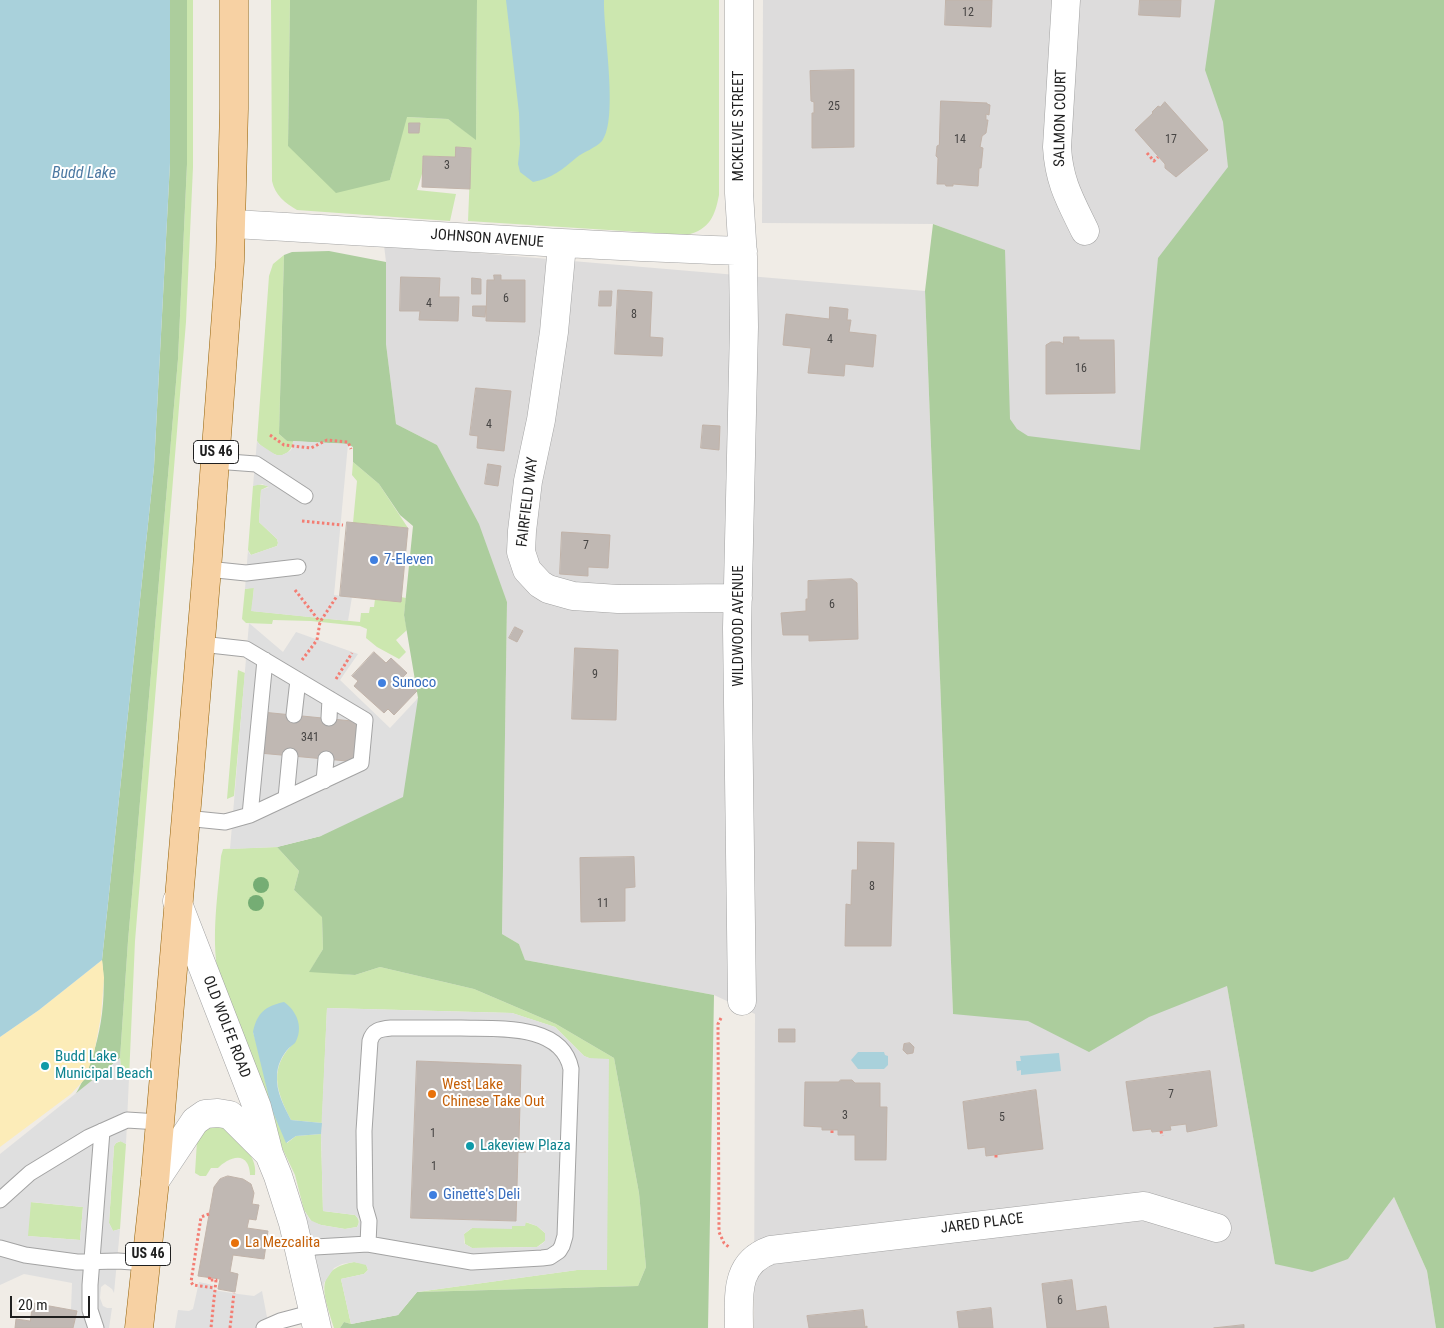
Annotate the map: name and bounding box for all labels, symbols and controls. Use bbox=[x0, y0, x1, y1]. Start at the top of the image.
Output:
house number: 12 bbox=[962, 6, 974, 20]
street label: SALMON COURT bbox=[1051, 69, 1071, 167]
street label: MCKELVIE STREET bbox=[730, 71, 748, 181]
house number: 25 bbox=[828, 100, 840, 114]
house number: 14 bbox=[954, 133, 966, 147]
house number: 17 bbox=[1165, 133, 1177, 147]
house number: 3 bbox=[444, 159, 450, 173]
water label: Budd Lake bbox=[52, 164, 116, 184]
street label: JOHNSON AVENUE bbox=[430, 226, 544, 252]
house number: 6 bbox=[503, 292, 509, 306]
house number: 4 bbox=[426, 297, 432, 311]
house number: 8 bbox=[631, 308, 637, 322]
house number: 4 bbox=[827, 333, 833, 347]
house number: 16 bbox=[1075, 362, 1087, 376]
house number: 4 bbox=[486, 418, 492, 432]
road number: US 46 bbox=[194, 441, 238, 464]
street label: FAIRFIELD WAY bbox=[514, 456, 542, 548]
house number: 7 bbox=[583, 539, 589, 553]
place label: 7-Eleven bbox=[384, 551, 434, 569]
marker: 7-Eleven bbox=[368, 554, 380, 566]
street label: WILDWOOD AVENUE bbox=[730, 565, 748, 687]
house number: 6 bbox=[829, 598, 835, 612]
house number: 9 bbox=[592, 668, 598, 682]
place label: Sunoco bbox=[392, 674, 436, 692]
marker: Sunoco bbox=[376, 677, 388, 689]
house number: 341 bbox=[301, 731, 319, 745]
house number: 8 bbox=[869, 880, 875, 894]
house number: 11 bbox=[597, 897, 609, 911]
street label: OLD WOLFE ROAD bbox=[198, 973, 254, 1081]
place label: Budd Lake Municipal Beach bbox=[55, 1048, 153, 1083]
marker: Budd Lake Municipal Beach bbox=[39, 1060, 51, 1072]
place label: West Lake Chinese Take Out bbox=[442, 1076, 545, 1111]
marker: West Lake Chinese Take Out bbox=[426, 1088, 438, 1100]
house number: 7 bbox=[1168, 1088, 1174, 1102]
house number: 3 bbox=[842, 1109, 848, 1123]
house number: 5 bbox=[999, 1111, 1005, 1125]
house number: 1 bbox=[430, 1127, 436, 1141]
place label: Lakeview Plaza bbox=[480, 1137, 571, 1155]
marker: Lakeview Plaza bbox=[464, 1140, 476, 1152]
house number: 1 bbox=[431, 1160, 437, 1174]
place label: Ginette's Deli bbox=[443, 1186, 520, 1204]
marker: Ginette's Deli bbox=[427, 1189, 439, 1201]
street label: JARED PLACE bbox=[940, 1210, 1024, 1238]
place label: La Mezcalita bbox=[245, 1234, 320, 1252]
marker: La Mezcalita bbox=[229, 1237, 241, 1249]
road number: US 46 bbox=[126, 1242, 170, 1266]
scale bar bbox=[12, 1286, 92, 1318]
house number: 6 bbox=[1057, 1294, 1063, 1308]
text: 20 m bbox=[18, 1296, 48, 1314]

